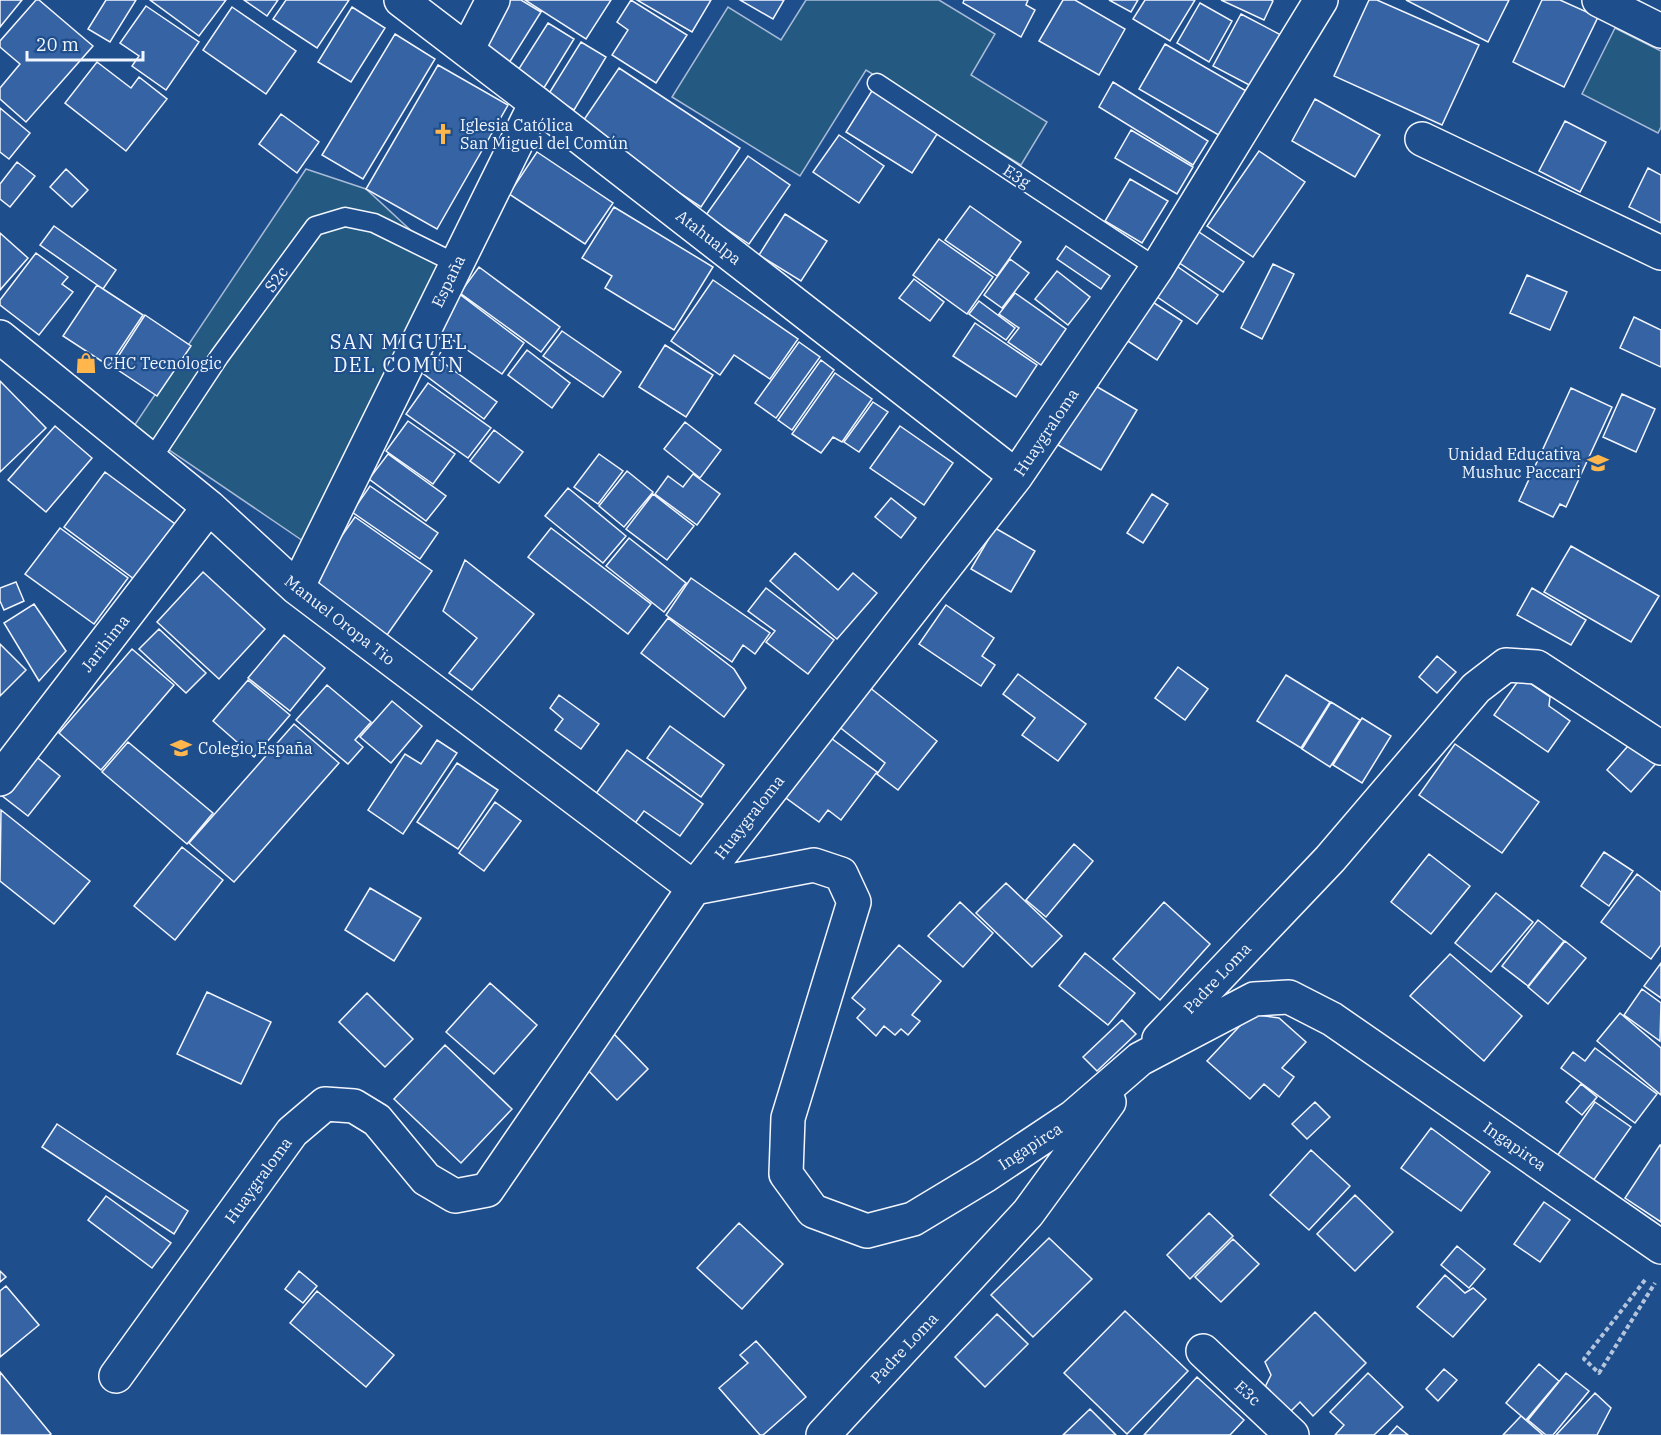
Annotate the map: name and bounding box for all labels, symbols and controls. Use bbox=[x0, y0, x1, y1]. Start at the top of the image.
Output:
scale bar bbox=[27, 24, 142, 62]
text: 20 m bbox=[36, 33, 79, 56]
place label: Iglesia Católica San Miguel del Común bbox=[460, 115, 628, 153]
church icon: Iglesia Católica San Miguel del Común bbox=[431, 122, 455, 146]
street label: E3g bbox=[1000, 160, 1035, 192]
street label: Atahualpa bbox=[672, 205, 746, 269]
street label: España bbox=[427, 251, 469, 310]
street label: S2c bbox=[260, 262, 292, 296]
district label: SAN MIGUEL DEL COMÚN bbox=[330, 328, 468, 378]
shop icon: CHC Tecnologic bbox=[74, 351, 98, 375]
place label: CHC Tecnologic bbox=[103, 353, 222, 373]
street label: Huaygraloma bbox=[1009, 384, 1083, 480]
place label: Unidad Educativa Mushuc Paccari bbox=[1448, 444, 1581, 482]
school or university icon: Unidad Educativa Mushuc Paccari bbox=[1586, 451, 1610, 475]
street label: Manuel Oropa Tio bbox=[281, 571, 399, 669]
street label: Jarihima bbox=[76, 610, 134, 676]
school or university icon: Colegio España bbox=[169, 736, 193, 760]
place label: Colegio España bbox=[198, 738, 313, 758]
street label: Huaygraloma bbox=[710, 771, 788, 863]
street label: Padre Loma bbox=[1179, 938, 1255, 1018]
street label: Ingapirca bbox=[1480, 1117, 1550, 1175]
street label: Ingapirca bbox=[994, 1118, 1066, 1174]
street label: Huaygraloma bbox=[220, 1133, 296, 1227]
street label: Padre Loma bbox=[866, 1308, 942, 1388]
street label: E3c bbox=[1231, 1376, 1265, 1410]

